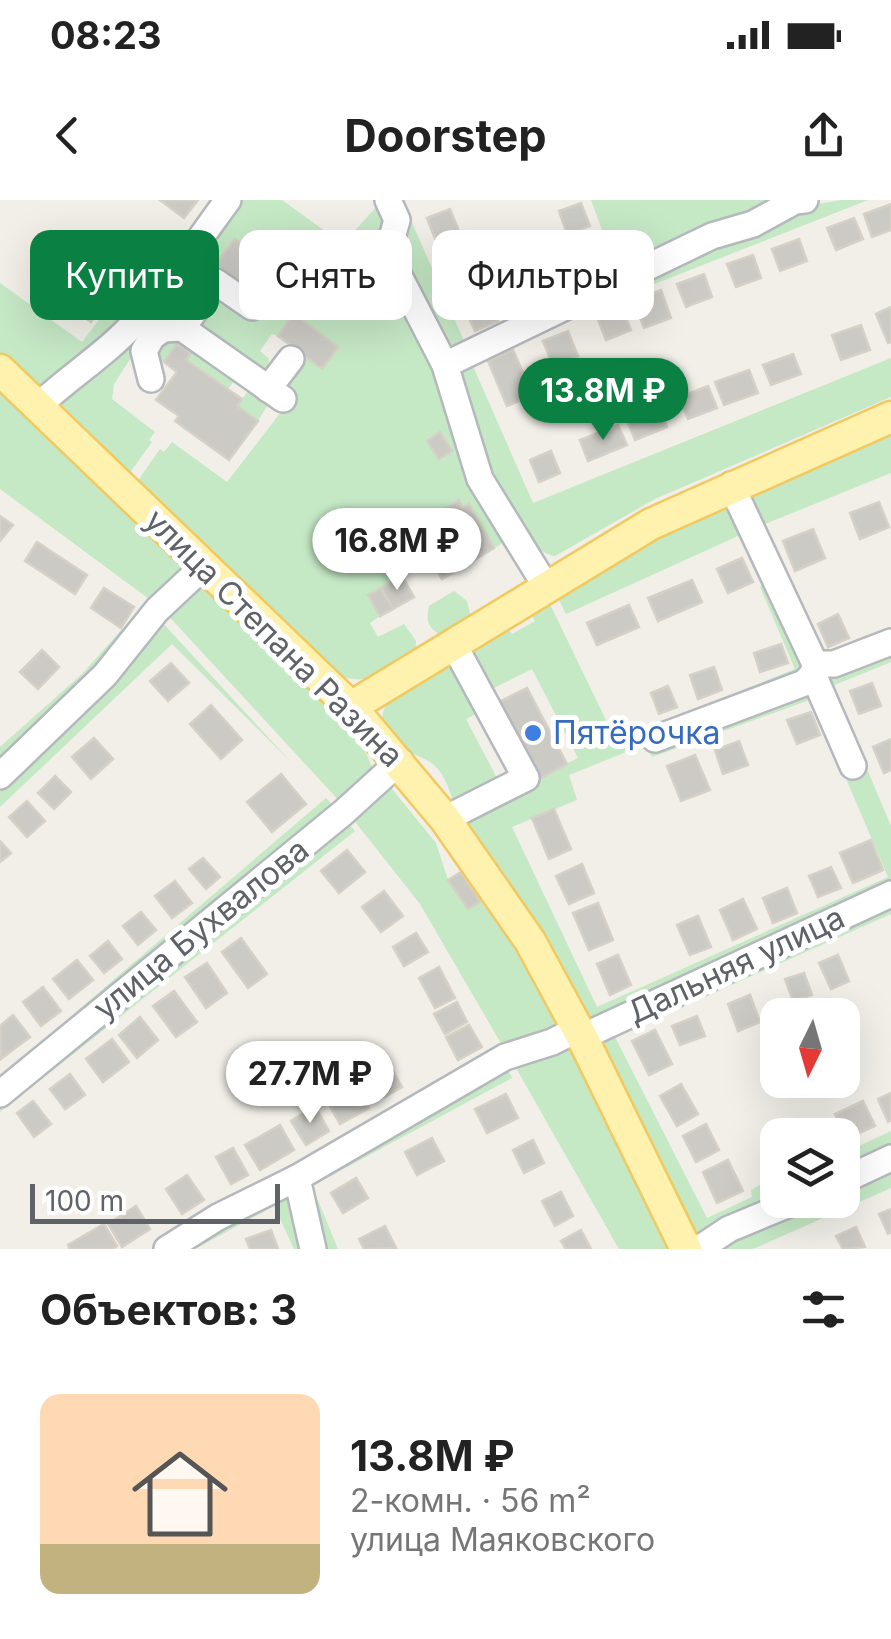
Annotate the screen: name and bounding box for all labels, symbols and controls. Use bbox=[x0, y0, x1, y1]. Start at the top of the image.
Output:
text: 08:23 bbox=[50, 12, 162, 58]
icon: back bbox=[40, 108, 95, 163]
text: Doorstep bbox=[344, 108, 547, 163]
icon: share bbox=[796, 108, 851, 163]
chip: Купить bbox=[30, 230, 219, 320]
chip: Снять bbox=[239, 230, 412, 320]
chip: Фильтры bbox=[432, 230, 654, 320]
pin: 13.8M ₽ bbox=[511, 358, 695, 443]
text: 13.8M ₽ bbox=[540, 371, 666, 410]
street label: улица Степана Разина bbox=[137, 500, 412, 775]
pin: 16.8M ₽ bbox=[305, 508, 489, 593]
text: 16.8M ₽ bbox=[334, 521, 460, 560]
place label: Пятёрочка bbox=[553, 713, 720, 752]
marker: Пятёрочка bbox=[522, 722, 544, 744]
street label: улица Бухвалова bbox=[85, 830, 316, 1027]
street label: Дальняя улица bbox=[621, 897, 850, 1032]
north arrow bbox=[760, 998, 860, 1098]
map controls bbox=[760, 998, 860, 1218]
pin: 27.7M ₽ bbox=[218, 1041, 402, 1126]
text: 27.7M ₽ bbox=[248, 1054, 372, 1093]
button: layers bbox=[760, 1118, 860, 1218]
scale bar bbox=[30, 1179, 280, 1224]
text: 100 m bbox=[45, 1184, 124, 1218]
icon: filters bbox=[796, 1282, 851, 1337]
text: Объектов: 3 bbox=[40, 1284, 297, 1335]
text: 13.8M ₽ bbox=[350, 1430, 515, 1481]
icon: home bbox=[120, 1434, 240, 1554]
text: 2-комн. · 56 m² bbox=[350, 1481, 591, 1520]
text: улица Маяковского bbox=[350, 1520, 655, 1559]

